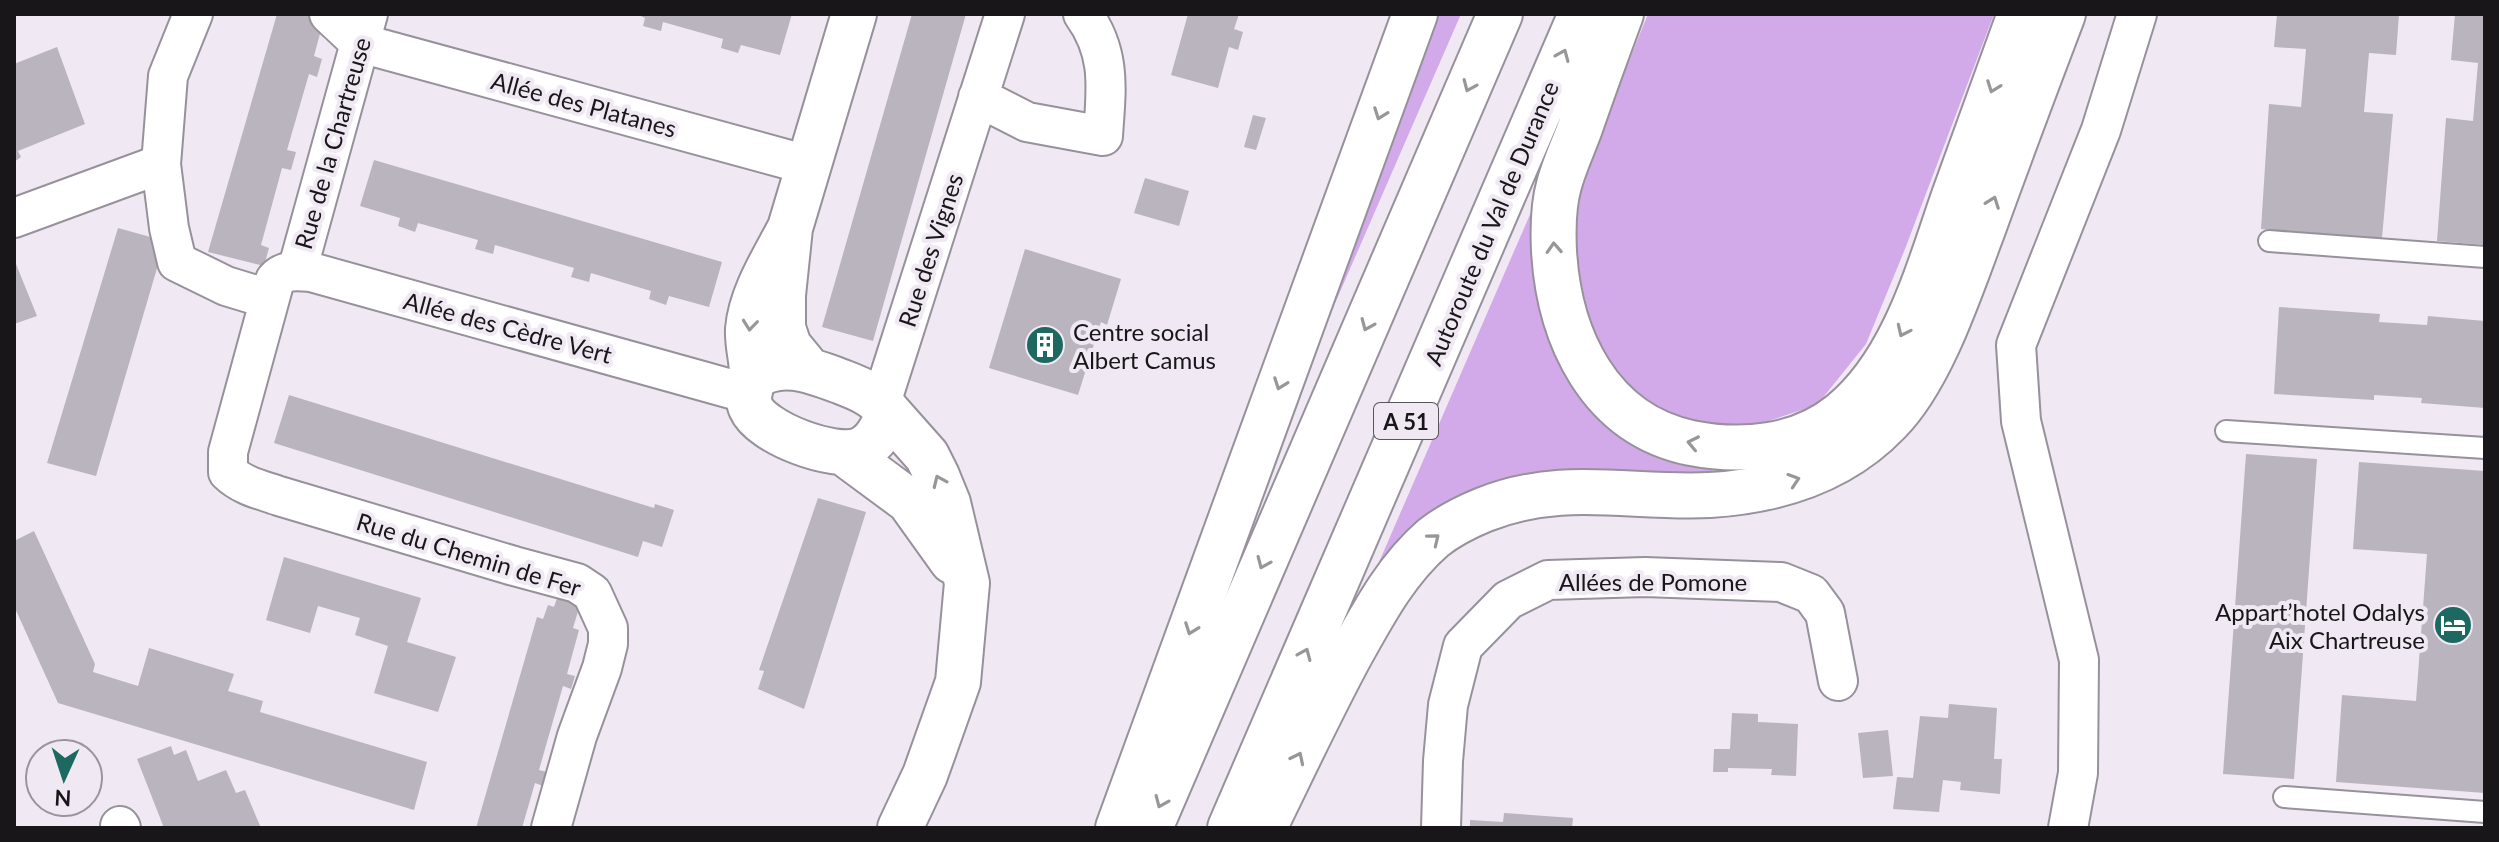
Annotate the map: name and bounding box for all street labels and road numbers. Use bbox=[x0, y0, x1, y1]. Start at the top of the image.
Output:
street label: Rue de la Chartreuse bbox=[288, 34, 376, 252]
street label: Allée des Platanes bbox=[488, 65, 680, 143]
street label: Autoroute du Val de Durance bbox=[1418, 77, 1564, 369]
street label: Rue des Vignes bbox=[892, 170, 968, 330]
street label: Allée des Cèdre Vert bbox=[401, 285, 616, 369]
road number: A 51 bbox=[1374, 403, 1438, 439]
street label: Rue du Chemin de Fer bbox=[353, 506, 585, 602]
street label: Allées de Pomone bbox=[1559, 567, 1747, 596]

